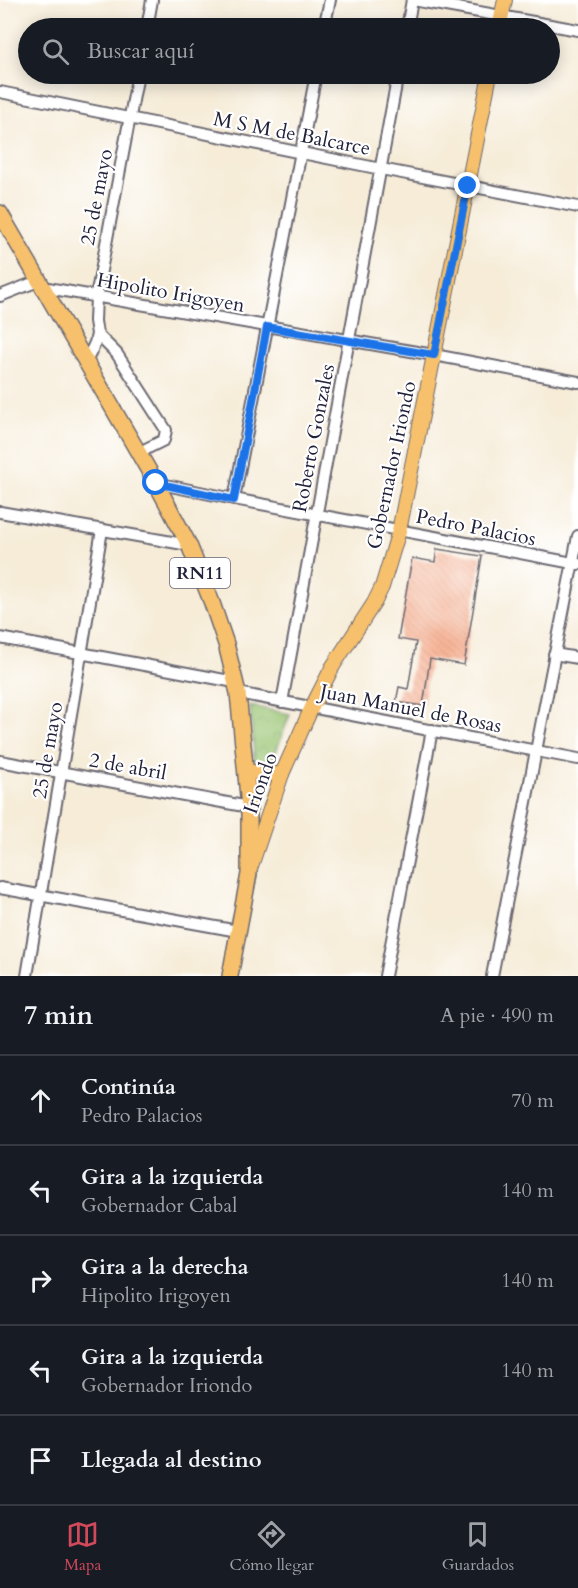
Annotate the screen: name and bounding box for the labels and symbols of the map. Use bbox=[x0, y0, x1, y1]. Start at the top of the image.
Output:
street label: M S M de Balcarce bbox=[211, 105, 373, 162]
street label: 25 de mayo bbox=[74, 146, 119, 248]
route end bbox=[454, 172, 480, 198]
street label: Hipolito Irigoyen bbox=[95, 266, 248, 319]
street label: Roberto Gonzales bbox=[286, 362, 341, 515]
street label: Gobernador Iriondo bbox=[360, 378, 423, 552]
route start bbox=[142, 469, 168, 495]
street label: Pedro Palacios bbox=[414, 503, 538, 552]
road number: RN11 bbox=[170, 558, 230, 588]
street label: Juan Manuel de Rosas bbox=[315, 677, 504, 739]
street label: 25 de mayo bbox=[26, 699, 69, 801]
street label: 2 de abril bbox=[87, 746, 169, 787]
street label: Iriondo bbox=[237, 749, 284, 818]

